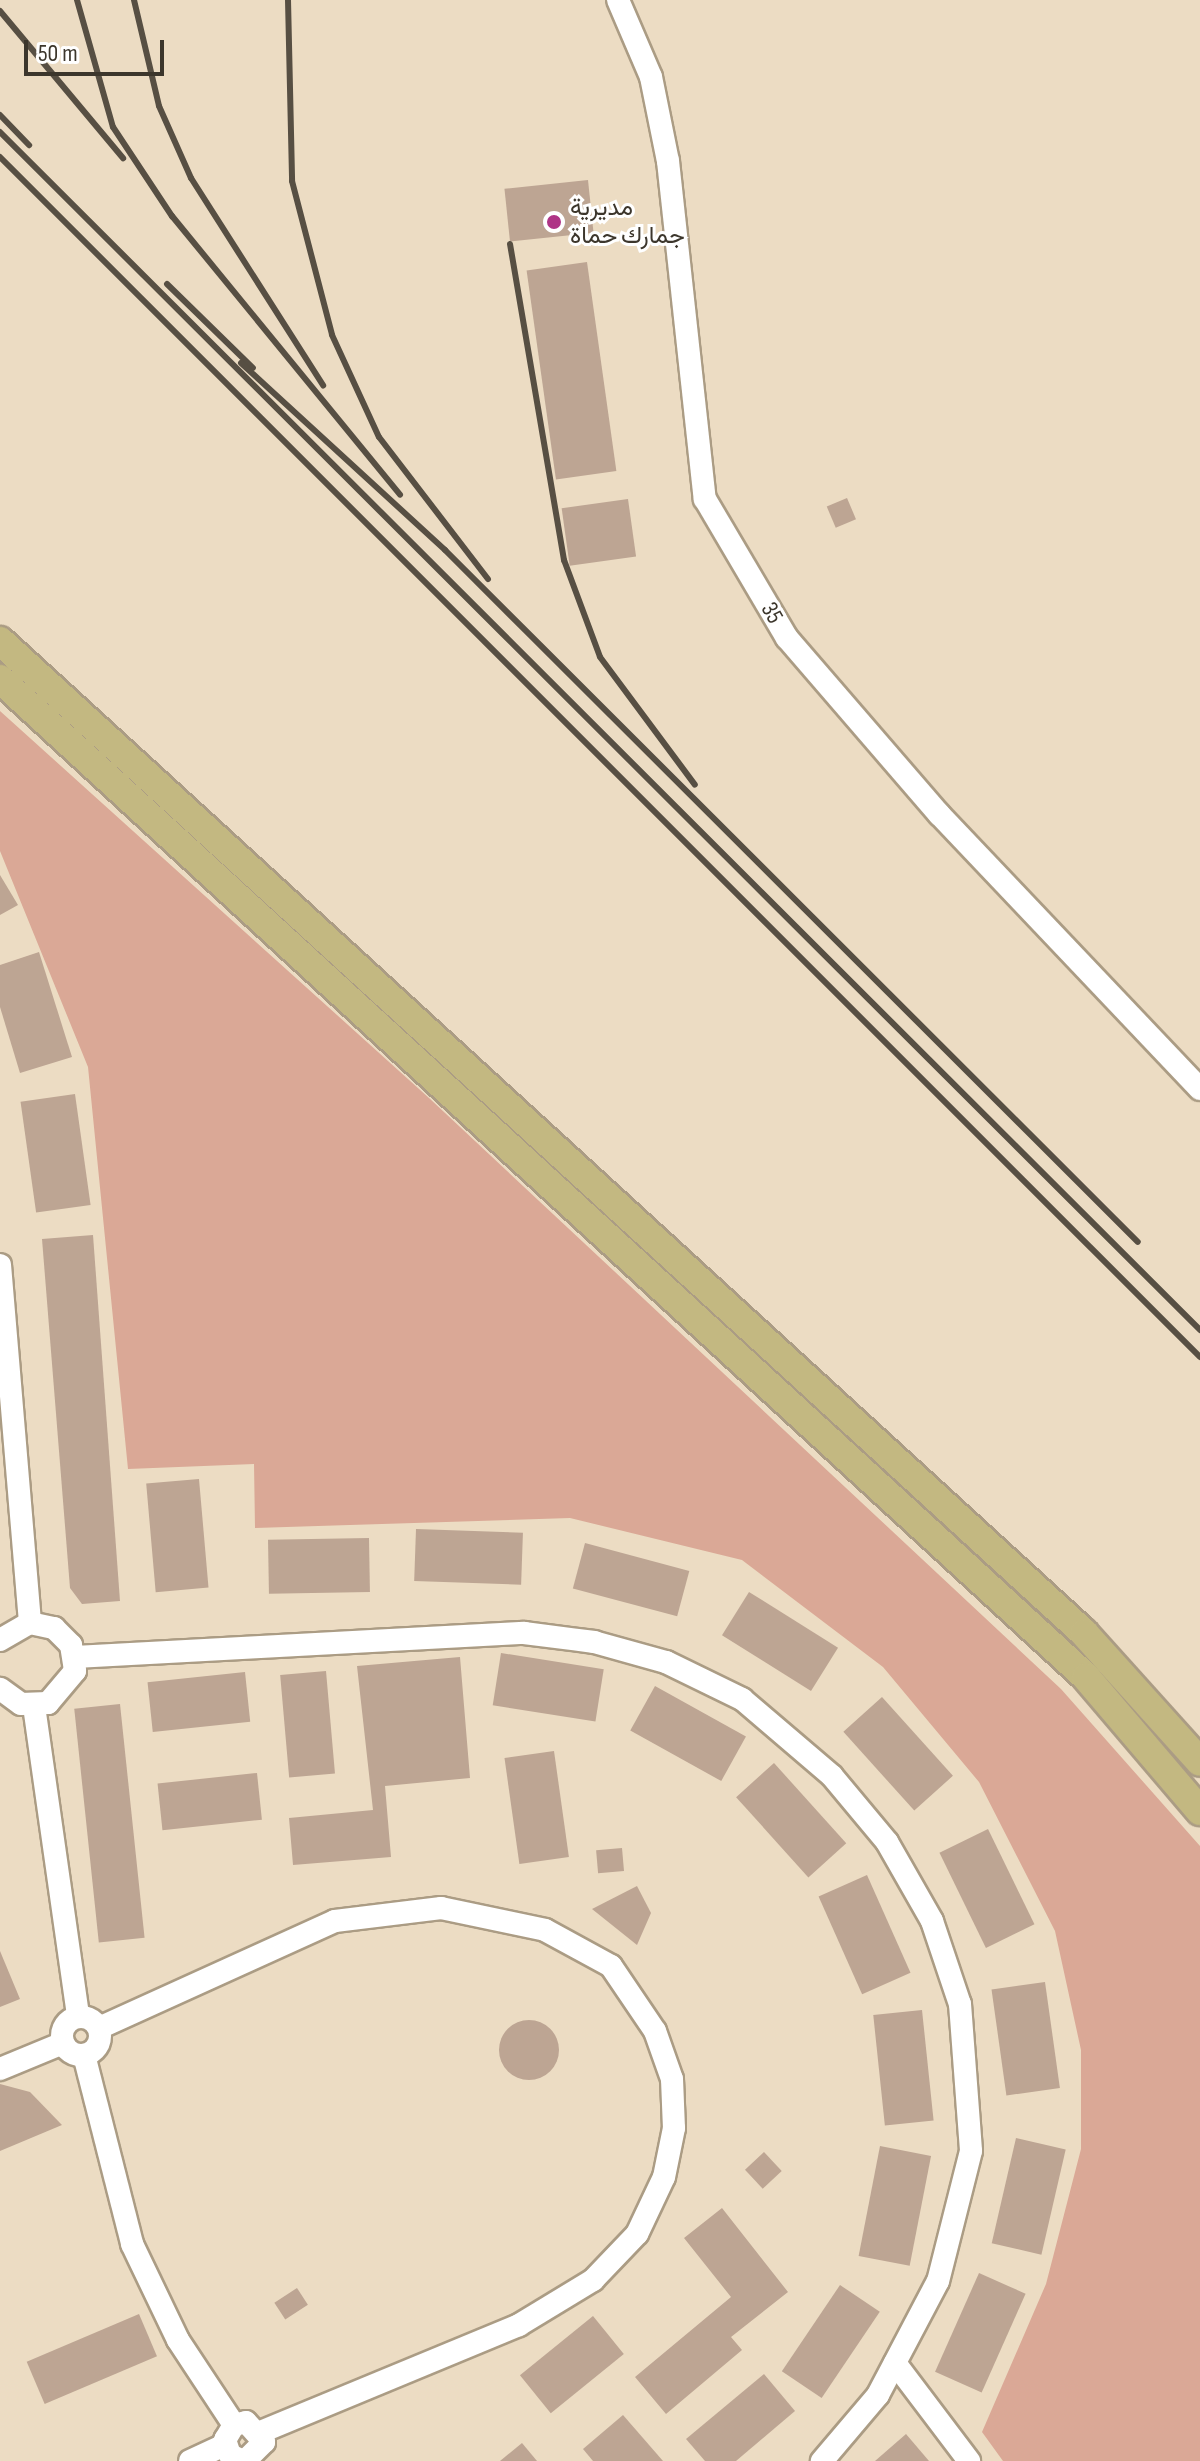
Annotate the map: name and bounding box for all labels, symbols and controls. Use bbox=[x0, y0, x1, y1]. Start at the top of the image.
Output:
scale bar bbox=[28, 24, 168, 74]
text: 50 m bbox=[38, 39, 78, 68]
place label: مديرية جمارك حماة bbox=[570, 194, 685, 250]
marker: مديرية جمارك حماة bbox=[545, 213, 563, 231]
street label: 35 bbox=[755, 597, 789, 629]

